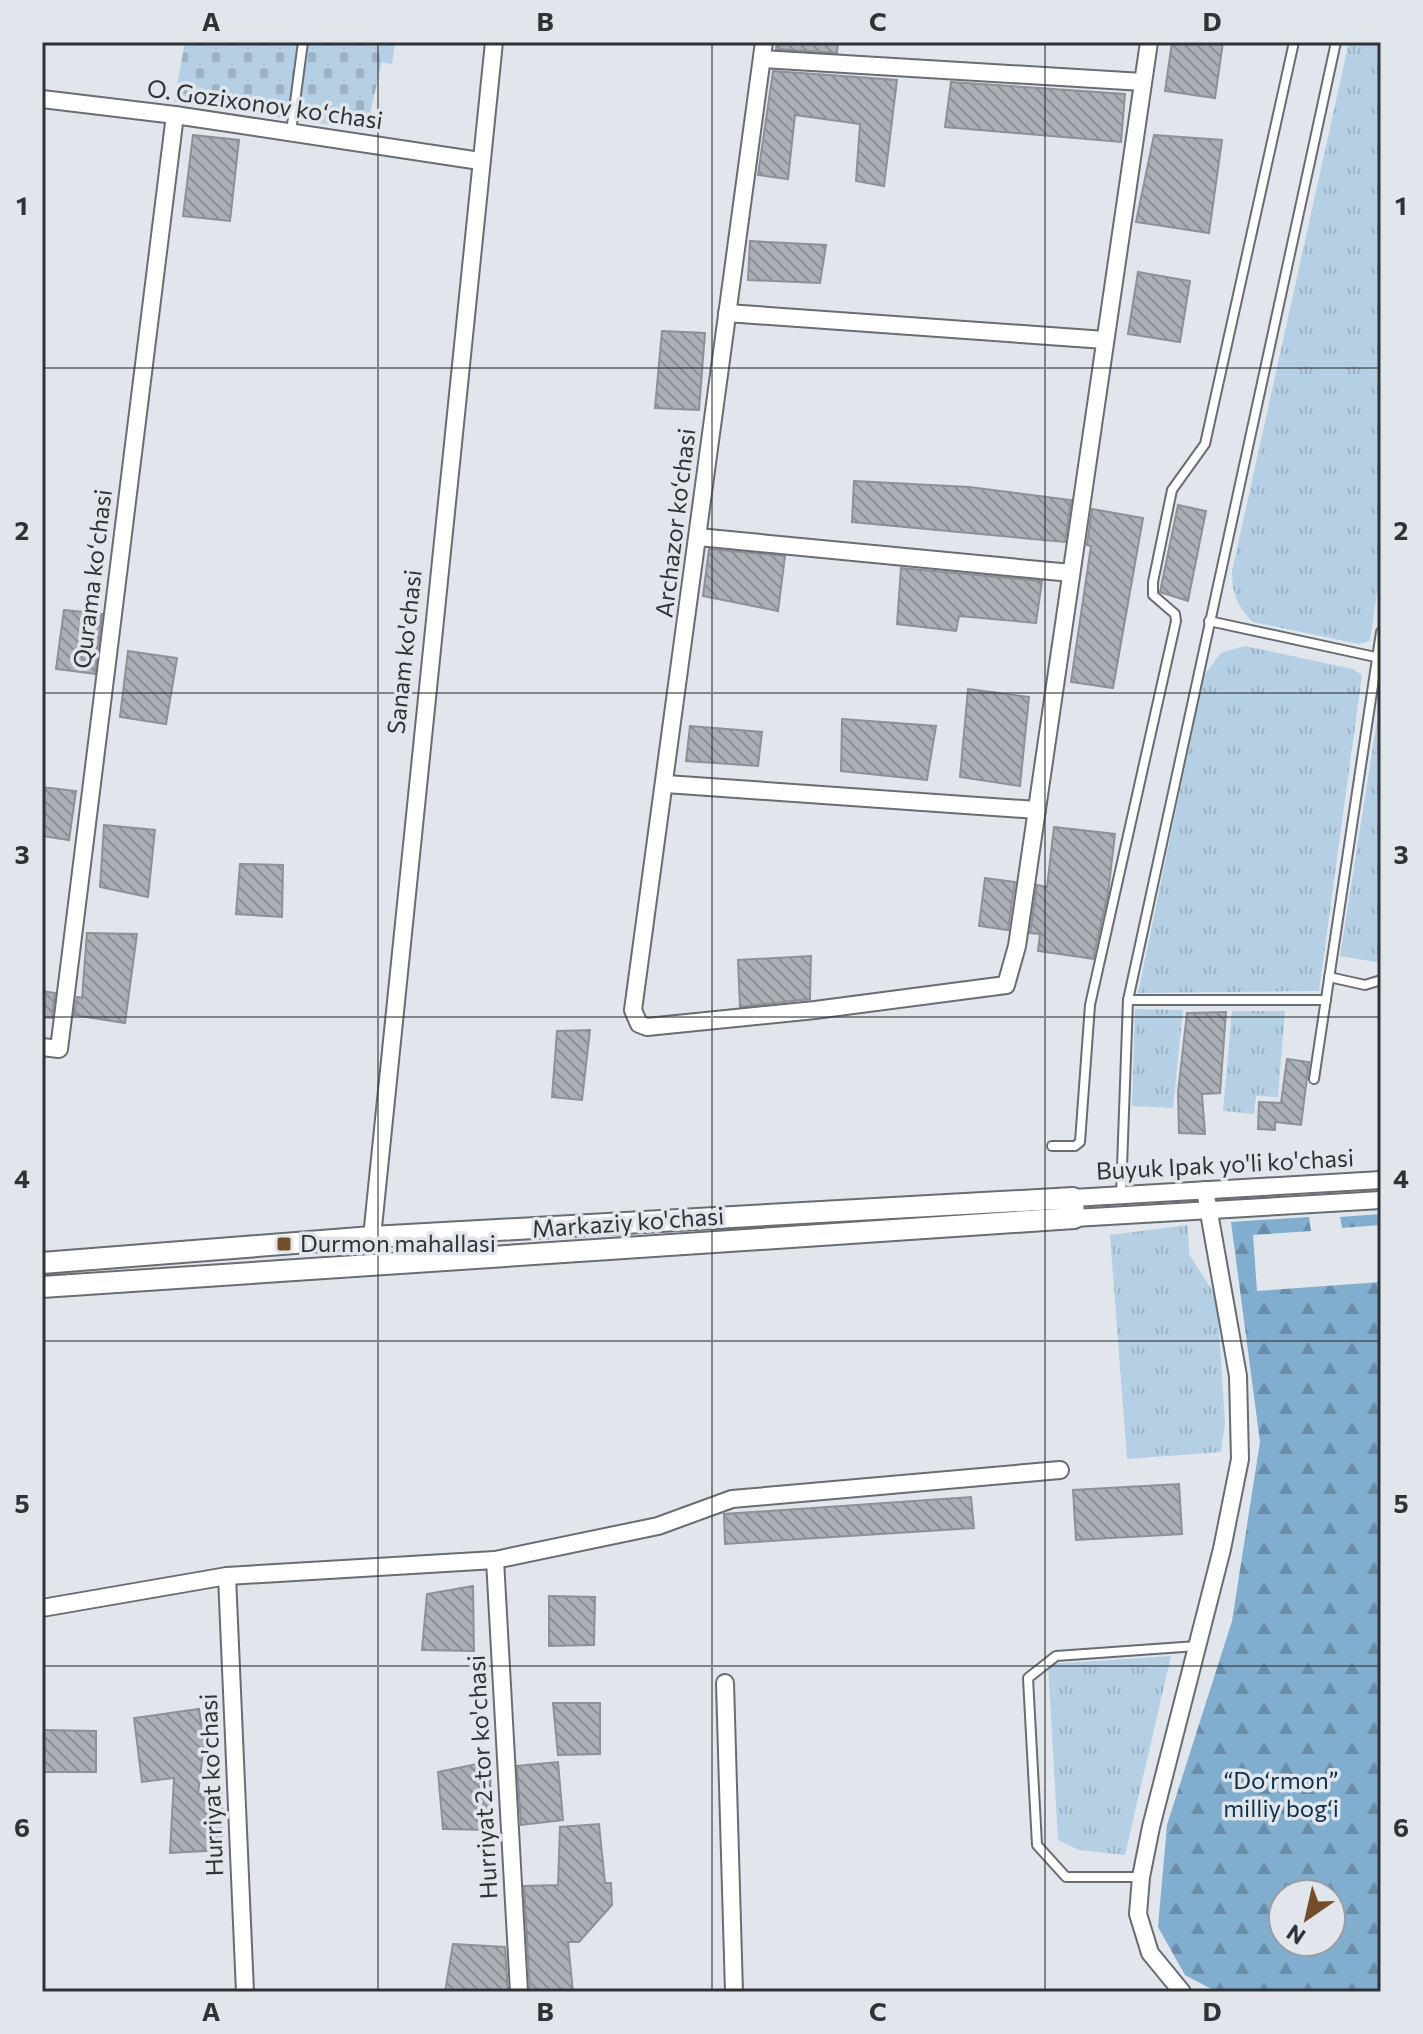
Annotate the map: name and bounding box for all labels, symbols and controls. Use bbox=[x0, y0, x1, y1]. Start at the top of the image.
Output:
text: A bbox=[202, 5, 221, 36]
text: B bbox=[536, 5, 554, 36]
text: C bbox=[869, 5, 887, 36]
text: D bbox=[1202, 5, 1222, 36]
street label: O. Gozixonov koʻchasi bbox=[145, 73, 385, 134]
text: 1 bbox=[16, 189, 28, 220]
text: 1 bbox=[1395, 189, 1407, 220]
street label: Archazor ko‘chasi bbox=[649, 427, 701, 619]
street label: Qurama koʻchasi bbox=[66, 487, 117, 670]
text: 2 bbox=[15, 514, 29, 545]
text: 2 bbox=[1394, 514, 1408, 545]
street label: Sanam ko'chasi bbox=[380, 568, 427, 736]
text: 3 bbox=[14, 838, 30, 869]
text: 3 bbox=[1393, 838, 1409, 869]
street label: Buyuk Ipak yo'li ko'chasi bbox=[1095, 1142, 1355, 1185]
text: 4 bbox=[14, 1162, 30, 1193]
text: 4 bbox=[1393, 1162, 1409, 1193]
street label: Markaziy ko'chasi bbox=[531, 1200, 725, 1243]
place label: Durmon mahallasi bbox=[300, 1228, 496, 1257]
marker: Durmon mahallasi bbox=[275, 1235, 293, 1253]
text: 5 bbox=[14, 1487, 30, 1518]
text: 5 bbox=[1393, 1487, 1409, 1518]
street label: Hurriyat 2-tor ko'chasi bbox=[461, 1654, 502, 1900]
street label: Hurriyat ko'chasi bbox=[193, 1693, 228, 1877]
park label: “Do‘rmon” milliy bog‘i bbox=[1223, 1765, 1339, 1822]
text: 6 bbox=[14, 1811, 30, 1842]
text: 6 bbox=[1393, 1811, 1409, 1842]
north arrow bbox=[1267, 1878, 1347, 1958]
text: N bbox=[1281, 1919, 1310, 1951]
text: A bbox=[202, 1995, 221, 2026]
text: B bbox=[536, 1995, 554, 2026]
text: C bbox=[869, 1995, 887, 2026]
text: D bbox=[1202, 1995, 1222, 2026]

